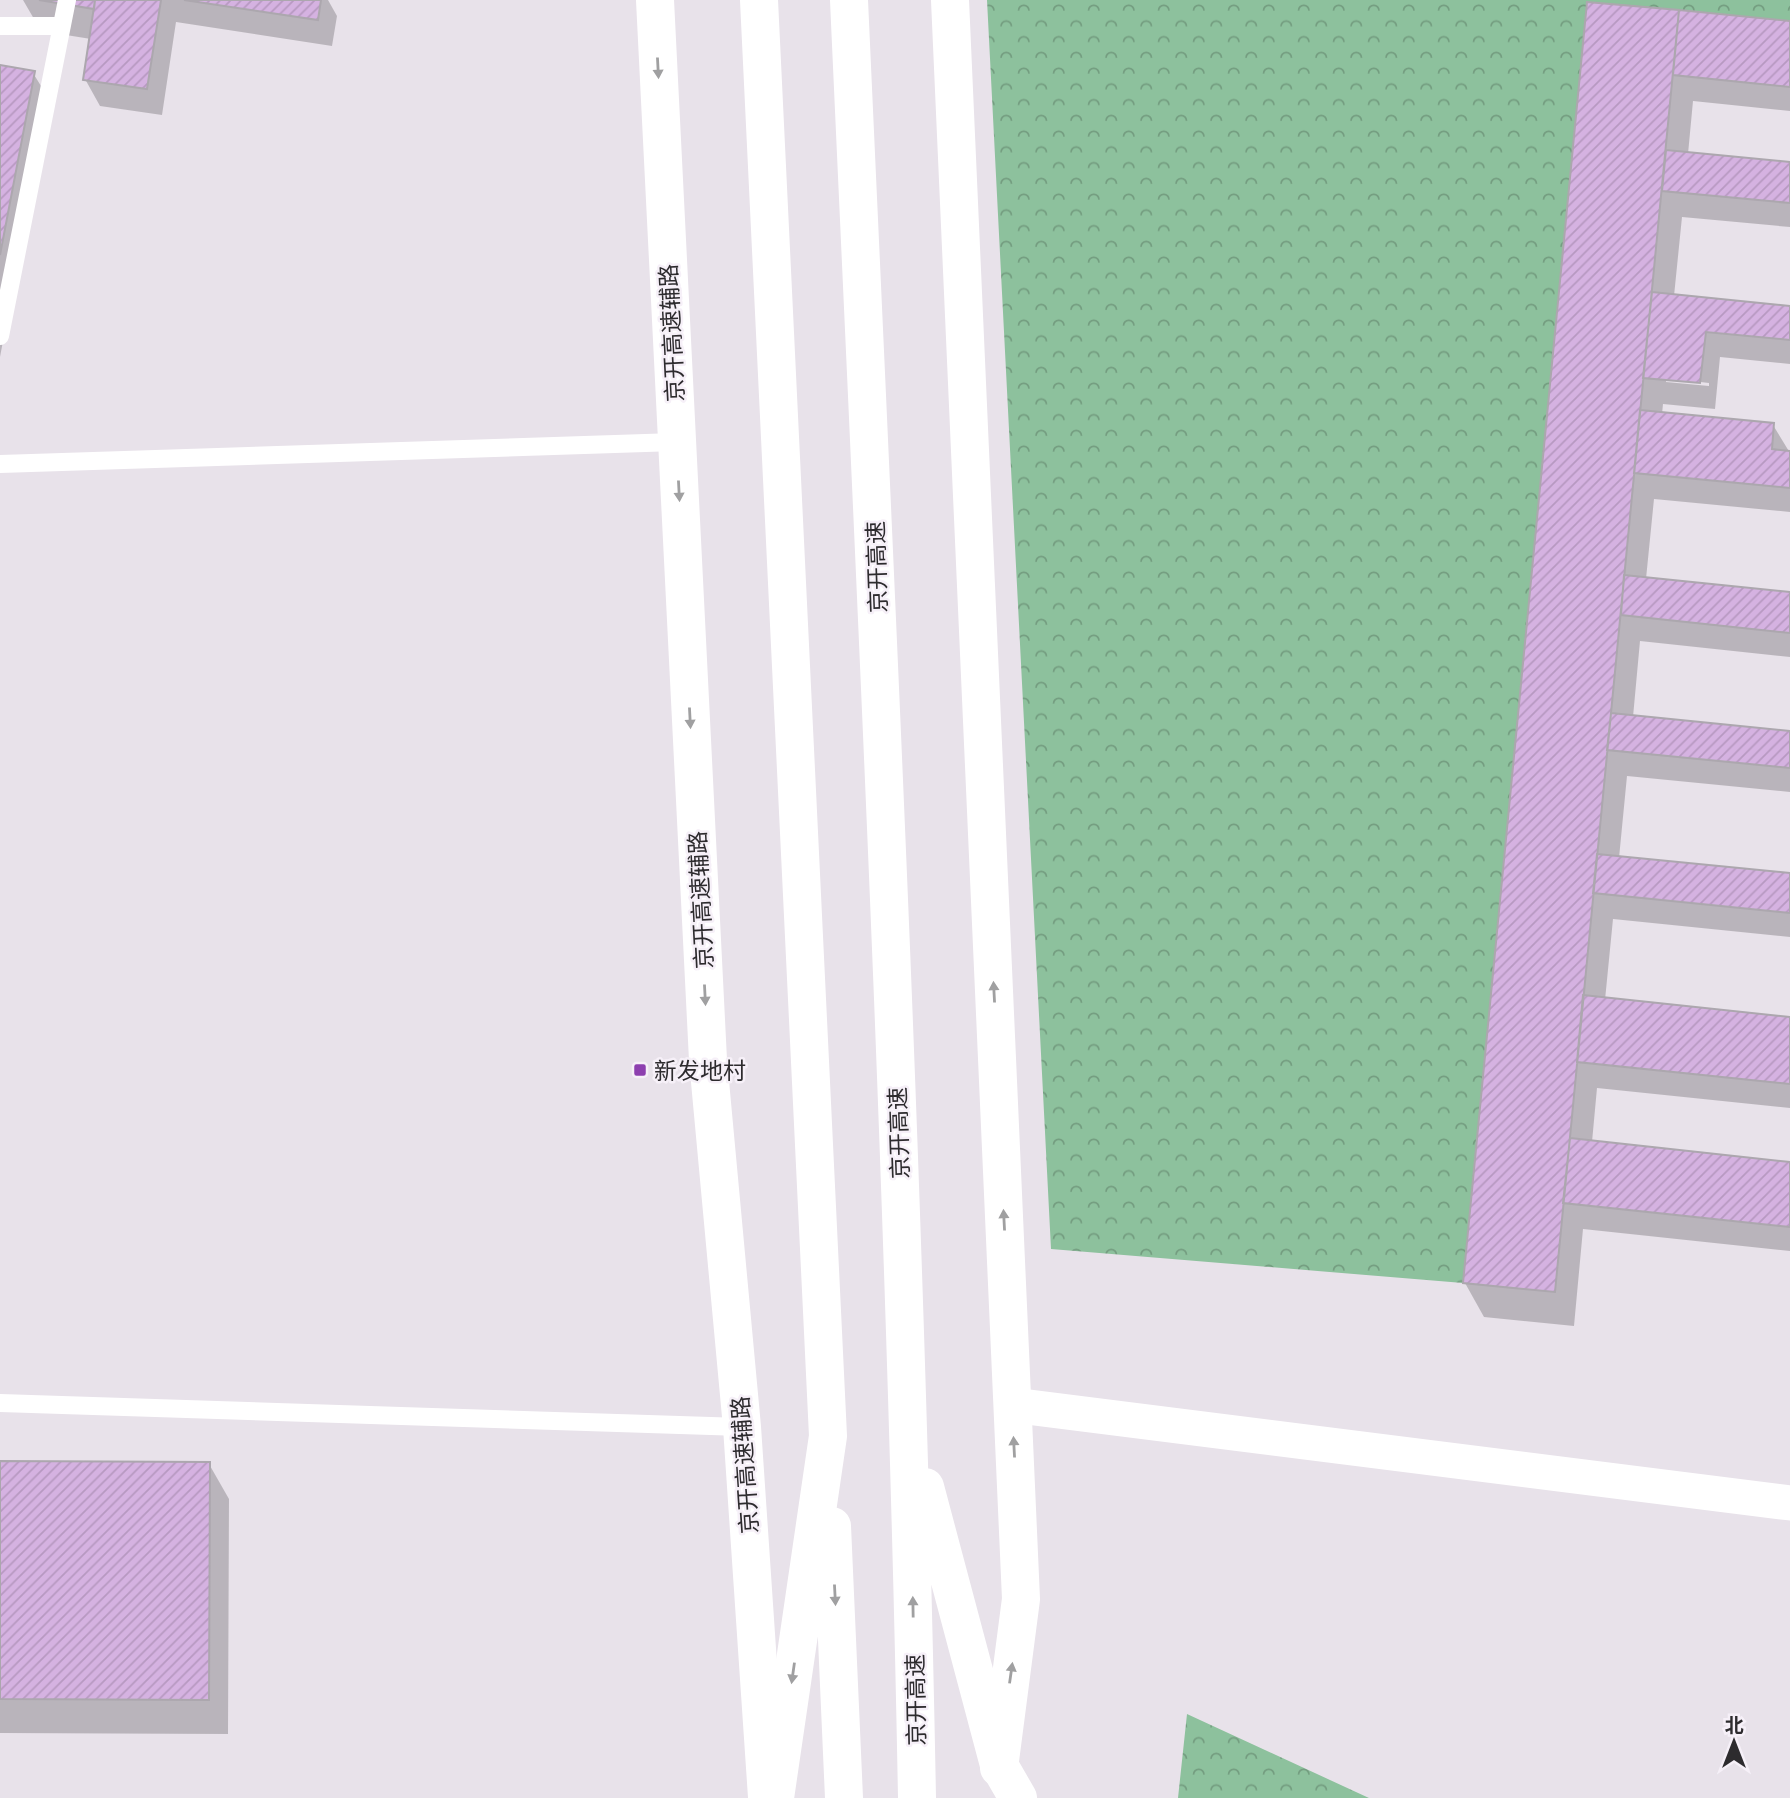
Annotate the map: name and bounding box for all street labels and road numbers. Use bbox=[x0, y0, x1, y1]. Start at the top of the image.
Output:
street label: 京开高速辅路 bbox=[652, 263, 690, 403]
street label: 京开高速 bbox=[859, 521, 893, 613]
street label: 京开高速辅路 bbox=[681, 830, 719, 970]
street label: 京开高速 bbox=[881, 1087, 915, 1179]
street label: 京开高速辅路 bbox=[724, 1395, 764, 1535]
street label: 京开高速 bbox=[899, 1654, 931, 1746]

